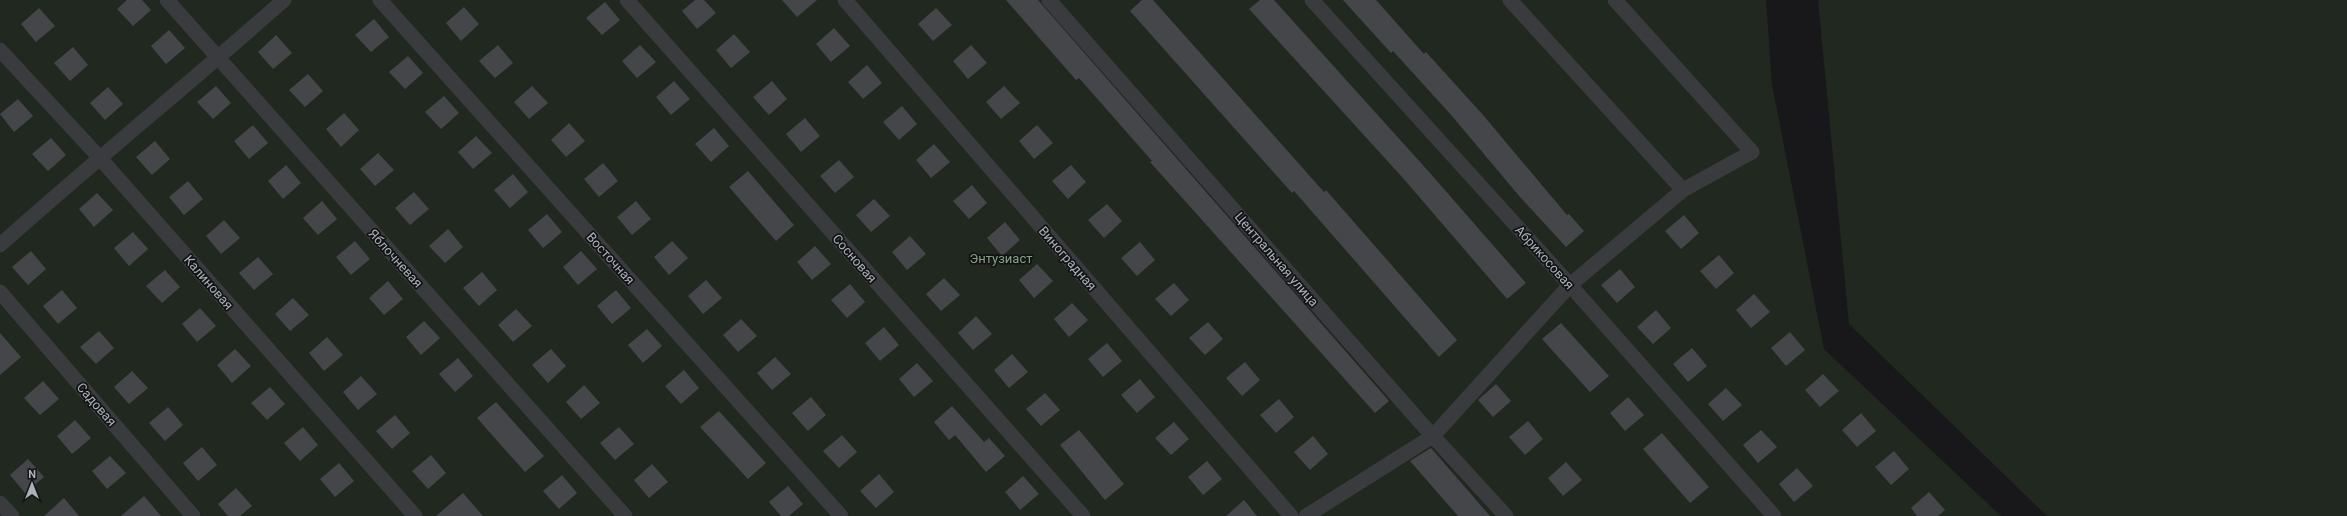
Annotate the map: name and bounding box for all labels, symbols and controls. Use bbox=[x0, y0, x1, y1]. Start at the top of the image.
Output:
street label: Центральная улица bbox=[1232, 209, 1322, 309]
street label: Абрикосовая bbox=[1512, 222, 1577, 292]
street label: Виноградная bbox=[1036, 223, 1099, 293]
street label: Яблочневая bbox=[365, 226, 426, 291]
street label: Восточная bbox=[583, 229, 638, 287]
street label: Сосновая bbox=[830, 231, 880, 286]
park label: Энтузиаст bbox=[970, 251, 1032, 266]
street label: Калиновая bbox=[181, 252, 236, 313]
street label: Садовая bbox=[74, 380, 119, 429]
north arrow bbox=[12, 464, 52, 504]
text: N bbox=[28, 468, 36, 481]

